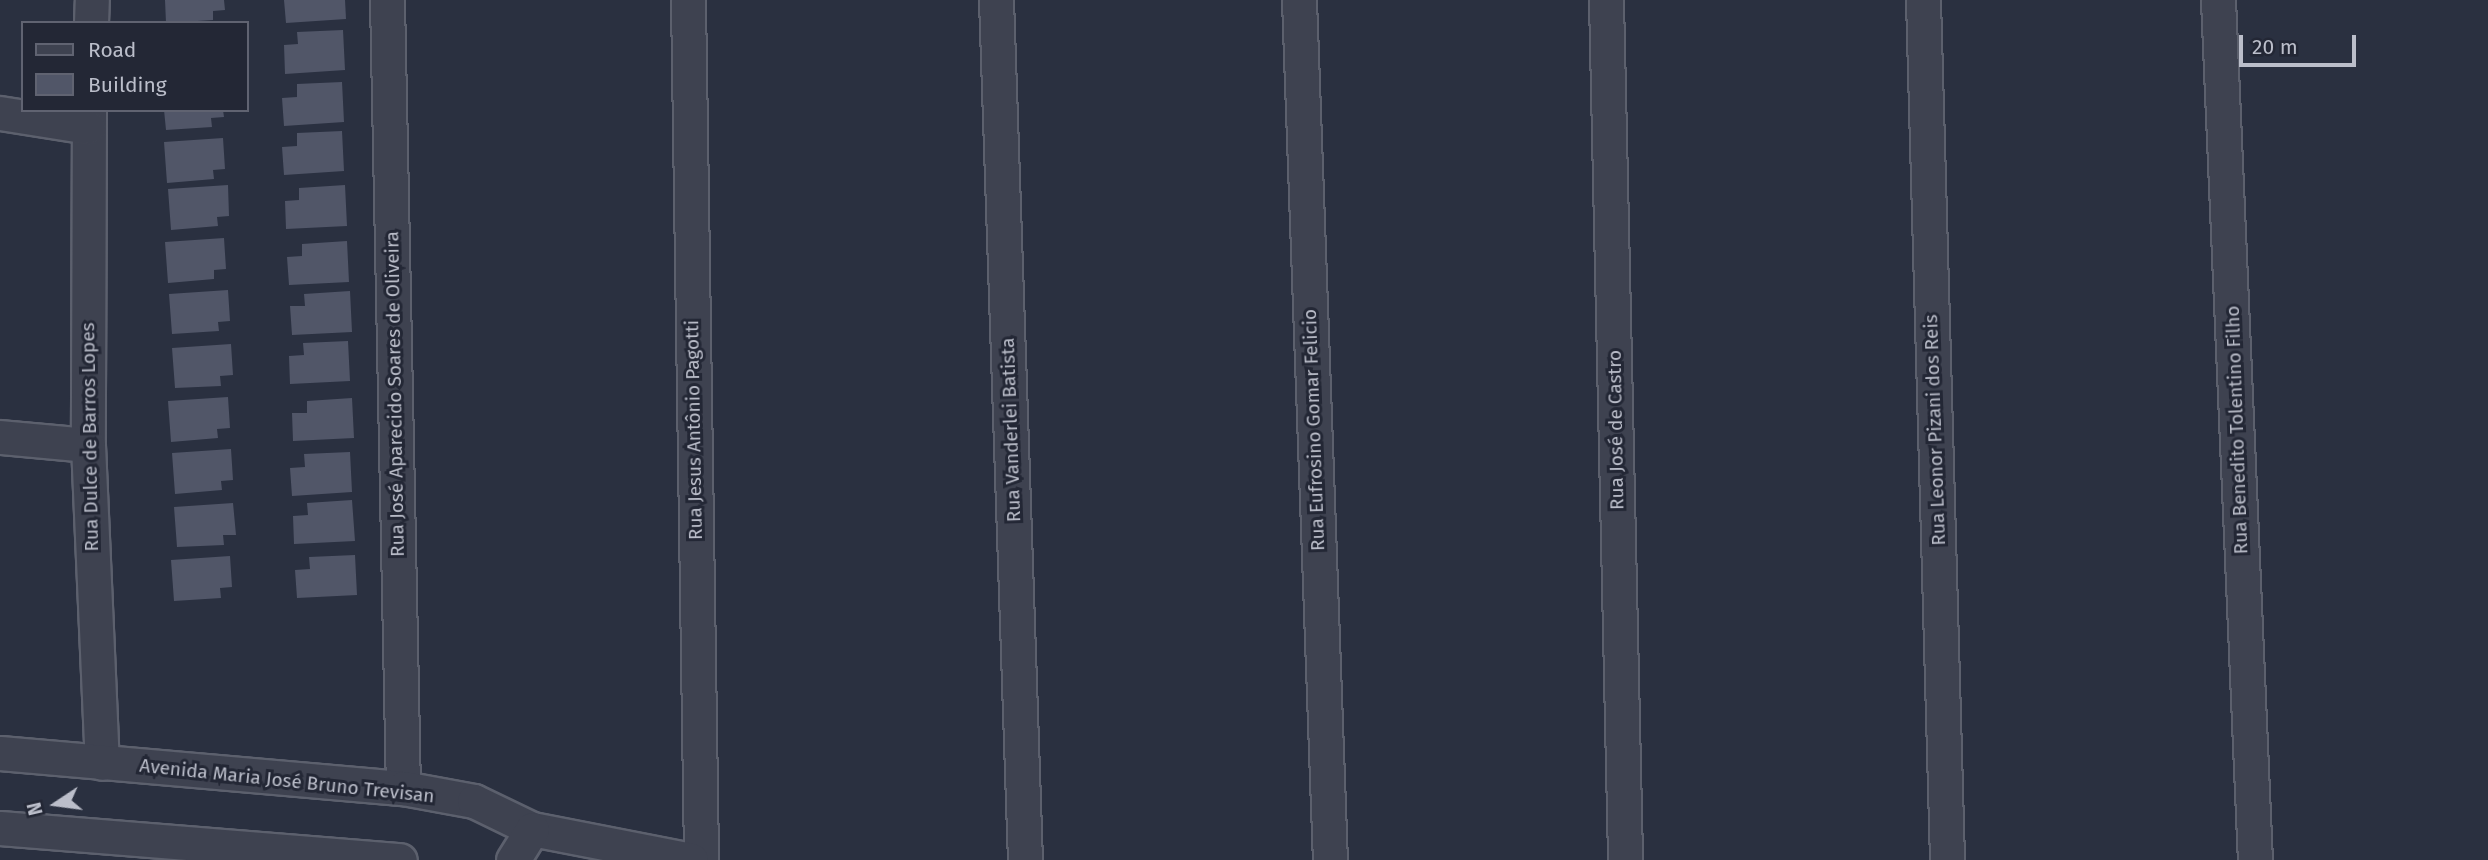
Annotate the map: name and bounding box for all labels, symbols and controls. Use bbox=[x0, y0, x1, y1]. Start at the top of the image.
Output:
legend bbox=[21, 21, 248, 112]
scale bar bbox=[2243, 21, 2360, 65]
text: 20 m bbox=[2252, 34, 2298, 60]
text: Road bbox=[88, 37, 136, 63]
text: Building bbox=[88, 72, 167, 98]
street label: Rua José Aparecido Soares de Oliveira bbox=[381, 231, 409, 557]
street label: Rua Benedito Tolentino Filho bbox=[2221, 305, 2253, 555]
street label: Rua Eufrosino Gomar Felicio bbox=[1298, 309, 1330, 551]
street label: Rua Leonor Pizani dos Reis bbox=[1920, 314, 1950, 546]
street label: Rua Jesus Antônio Pagotti bbox=[681, 320, 707, 540]
street label: Rua Dulce de Barros Lopes bbox=[77, 322, 103, 552]
street label: Rua Vanderlei Batista bbox=[996, 337, 1026, 523]
street label: Rua José de Castro bbox=[1603, 350, 1629, 510]
street label: Avenida Maria José Bruno Trevisan bbox=[138, 754, 436, 808]
north arrow bbox=[21, 769, 91, 839]
text: N bbox=[22, 800, 48, 818]

